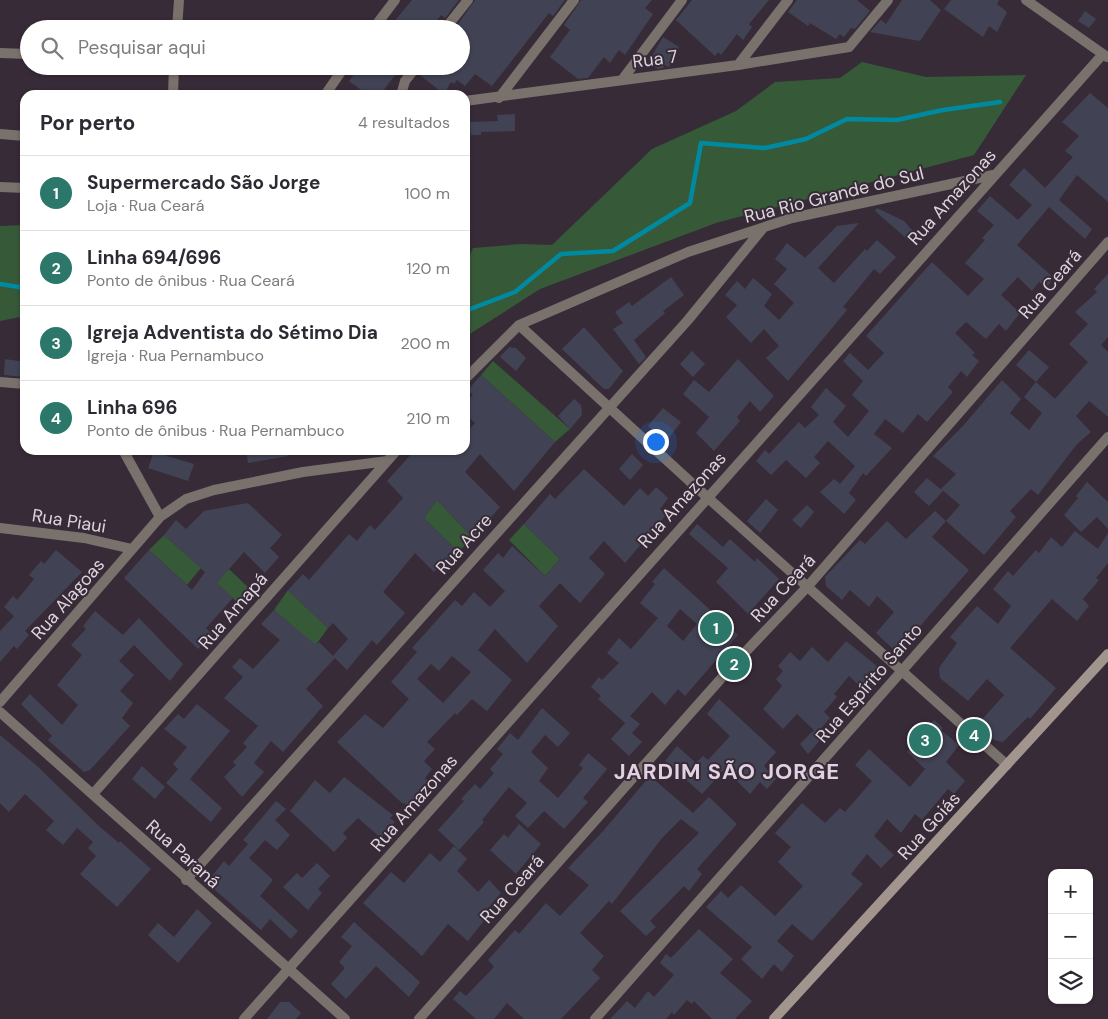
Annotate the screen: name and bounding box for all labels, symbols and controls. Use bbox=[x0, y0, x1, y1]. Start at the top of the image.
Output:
search box bbox=[20, 20, 470, 75]
icon: search bbox=[38, 34, 66, 62]
text: Pesquisar aqui bbox=[78, 35, 206, 60]
street label: Rua 7 bbox=[631, 44, 679, 74]
text: Por perto bbox=[40, 109, 135, 137]
text: 4 resultados bbox=[358, 112, 450, 133]
street label: Rua Amazonas bbox=[902, 144, 1002, 250]
street label: Rua Rio Grande do Sul bbox=[742, 161, 926, 229]
text: Supermercado São Jorge bbox=[87, 170, 320, 195]
text: 1 bbox=[53, 183, 59, 204]
text: 100 m bbox=[405, 183, 450, 204]
text: Loja · Rua Ceará bbox=[87, 195, 204, 216]
street label: Rua Ceará bbox=[1013, 244, 1087, 324]
text: Linha 694/696 bbox=[87, 245, 221, 270]
text: 2 bbox=[51, 258, 61, 279]
text: 120 m bbox=[406, 258, 450, 279]
text: Ponto de ônibus · Rua Ceará bbox=[87, 270, 295, 291]
text: Igreja Adventista do Sétimo Dia bbox=[87, 320, 378, 345]
text: 3 bbox=[51, 333, 61, 354]
text: 200 m bbox=[401, 333, 450, 354]
text: Igreja · Rua Pernambuco bbox=[87, 345, 264, 366]
text: Linha 696 bbox=[87, 395, 178, 420]
text: 4 bbox=[51, 408, 61, 429]
text: 210 m bbox=[406, 408, 450, 429]
text: Ponto de ônibus · Rua Pernambuco bbox=[87, 420, 345, 441]
your location bbox=[643, 429, 669, 455]
street label: Rua Amazonas bbox=[632, 447, 732, 553]
street label: Rua Piaui bbox=[30, 503, 108, 539]
street label: Rua Acre bbox=[430, 509, 498, 579]
street label: Rua Ceará bbox=[745, 549, 821, 627]
street label: Rua Alagoas bbox=[26, 553, 110, 645]
street label: Rua Amapá bbox=[193, 567, 273, 655]
pin: 1 bbox=[700, 609, 732, 647]
street label: Rua Espírito Santo bbox=[810, 618, 928, 748]
pin: 2 bbox=[718, 645, 750, 683]
pin: 4 bbox=[958, 716, 990, 754]
pin: 3 bbox=[909, 721, 941, 759]
street label: Rua Amazonas bbox=[365, 749, 463, 857]
district label: JARDIM SÃO JORGE bbox=[614, 757, 840, 786]
street label: Rua Goiás bbox=[892, 787, 966, 865]
street label: Rua Paraná bbox=[141, 814, 225, 894]
street label: Rua Ceará bbox=[475, 849, 549, 929]
map controls bbox=[1048, 869, 1093, 1004]
button: + bbox=[1048, 869, 1093, 914]
button: − bbox=[1048, 914, 1093, 959]
button: layers bbox=[1048, 959, 1093, 1004]

